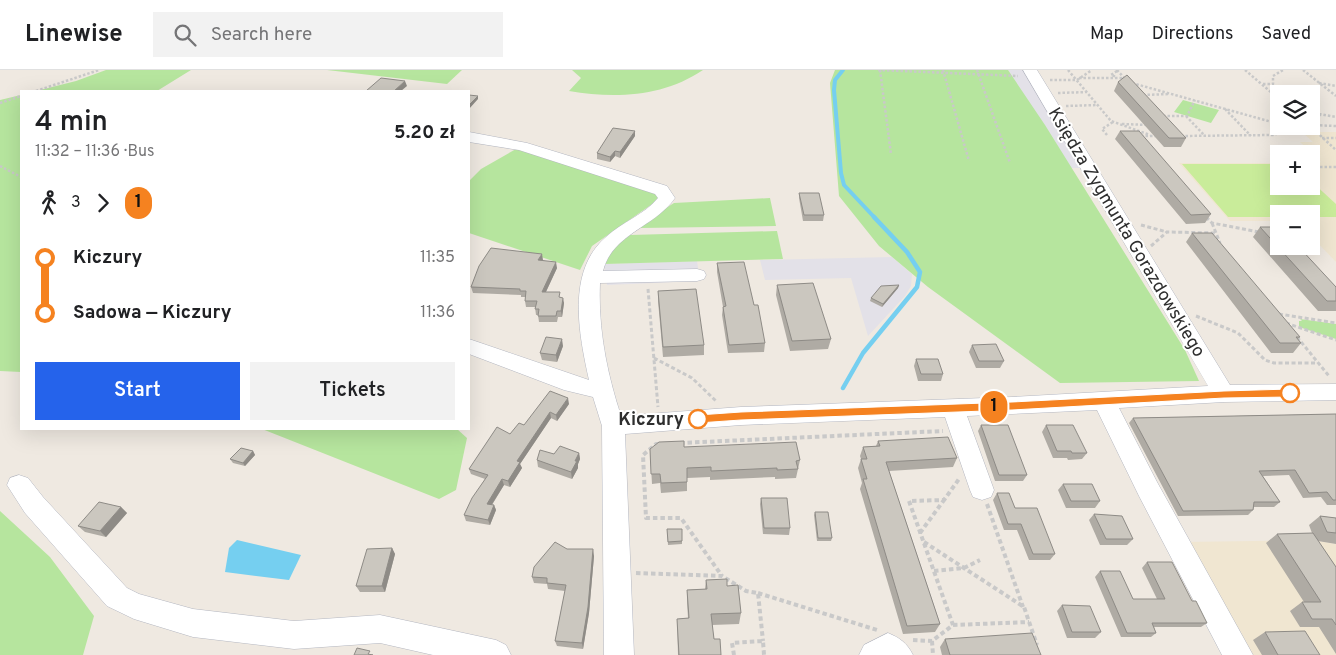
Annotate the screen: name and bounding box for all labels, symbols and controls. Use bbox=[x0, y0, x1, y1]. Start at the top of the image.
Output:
search box bbox=[153, 12, 503, 57]
text: Linewise bbox=[25, 20, 123, 50]
icon: search bbox=[171, 21, 199, 49]
text: Search here bbox=[211, 23, 312, 47]
text: Map bbox=[1090, 23, 1124, 46]
text: Directions bbox=[1152, 23, 1234, 46]
text: Saved bbox=[1262, 23, 1311, 46]
map controls bbox=[1270, 85, 1320, 255]
button: layers bbox=[1270, 85, 1320, 135]
street label: Księdza Zygmunta Gorazdowskiego bbox=[1042, 104, 1210, 362]
text: 4 min bbox=[35, 105, 108, 141]
text: 5.20 zł bbox=[394, 121, 455, 145]
text: 11:32 – 11:36 · Bus bbox=[35, 142, 155, 162]
button: + bbox=[1270, 145, 1320, 195]
icon: walk bbox=[35, 189, 63, 217]
icon: forward bbox=[89, 189, 117, 217]
text: 1 bbox=[135, 191, 142, 214]
text: 3 bbox=[71, 193, 81, 213]
button: − bbox=[1270, 205, 1320, 255]
text: Kiczury bbox=[73, 246, 142, 270]
text: 11:35 bbox=[420, 248, 455, 268]
text: Sadowa — Kiczury bbox=[73, 301, 231, 325]
text: 11:36 bbox=[420, 303, 455, 323]
button: Start bbox=[35, 362, 240, 420]
button: Tickets bbox=[250, 362, 455, 420]
unlabelled marker bbox=[1280, 383, 1300, 403]
line badge: 1 bbox=[978, 391, 1010, 423]
text: 1 bbox=[990, 395, 998, 418]
place label: Kiczury bbox=[618, 409, 684, 432]
marker: Kiczury bbox=[688, 409, 708, 429]

